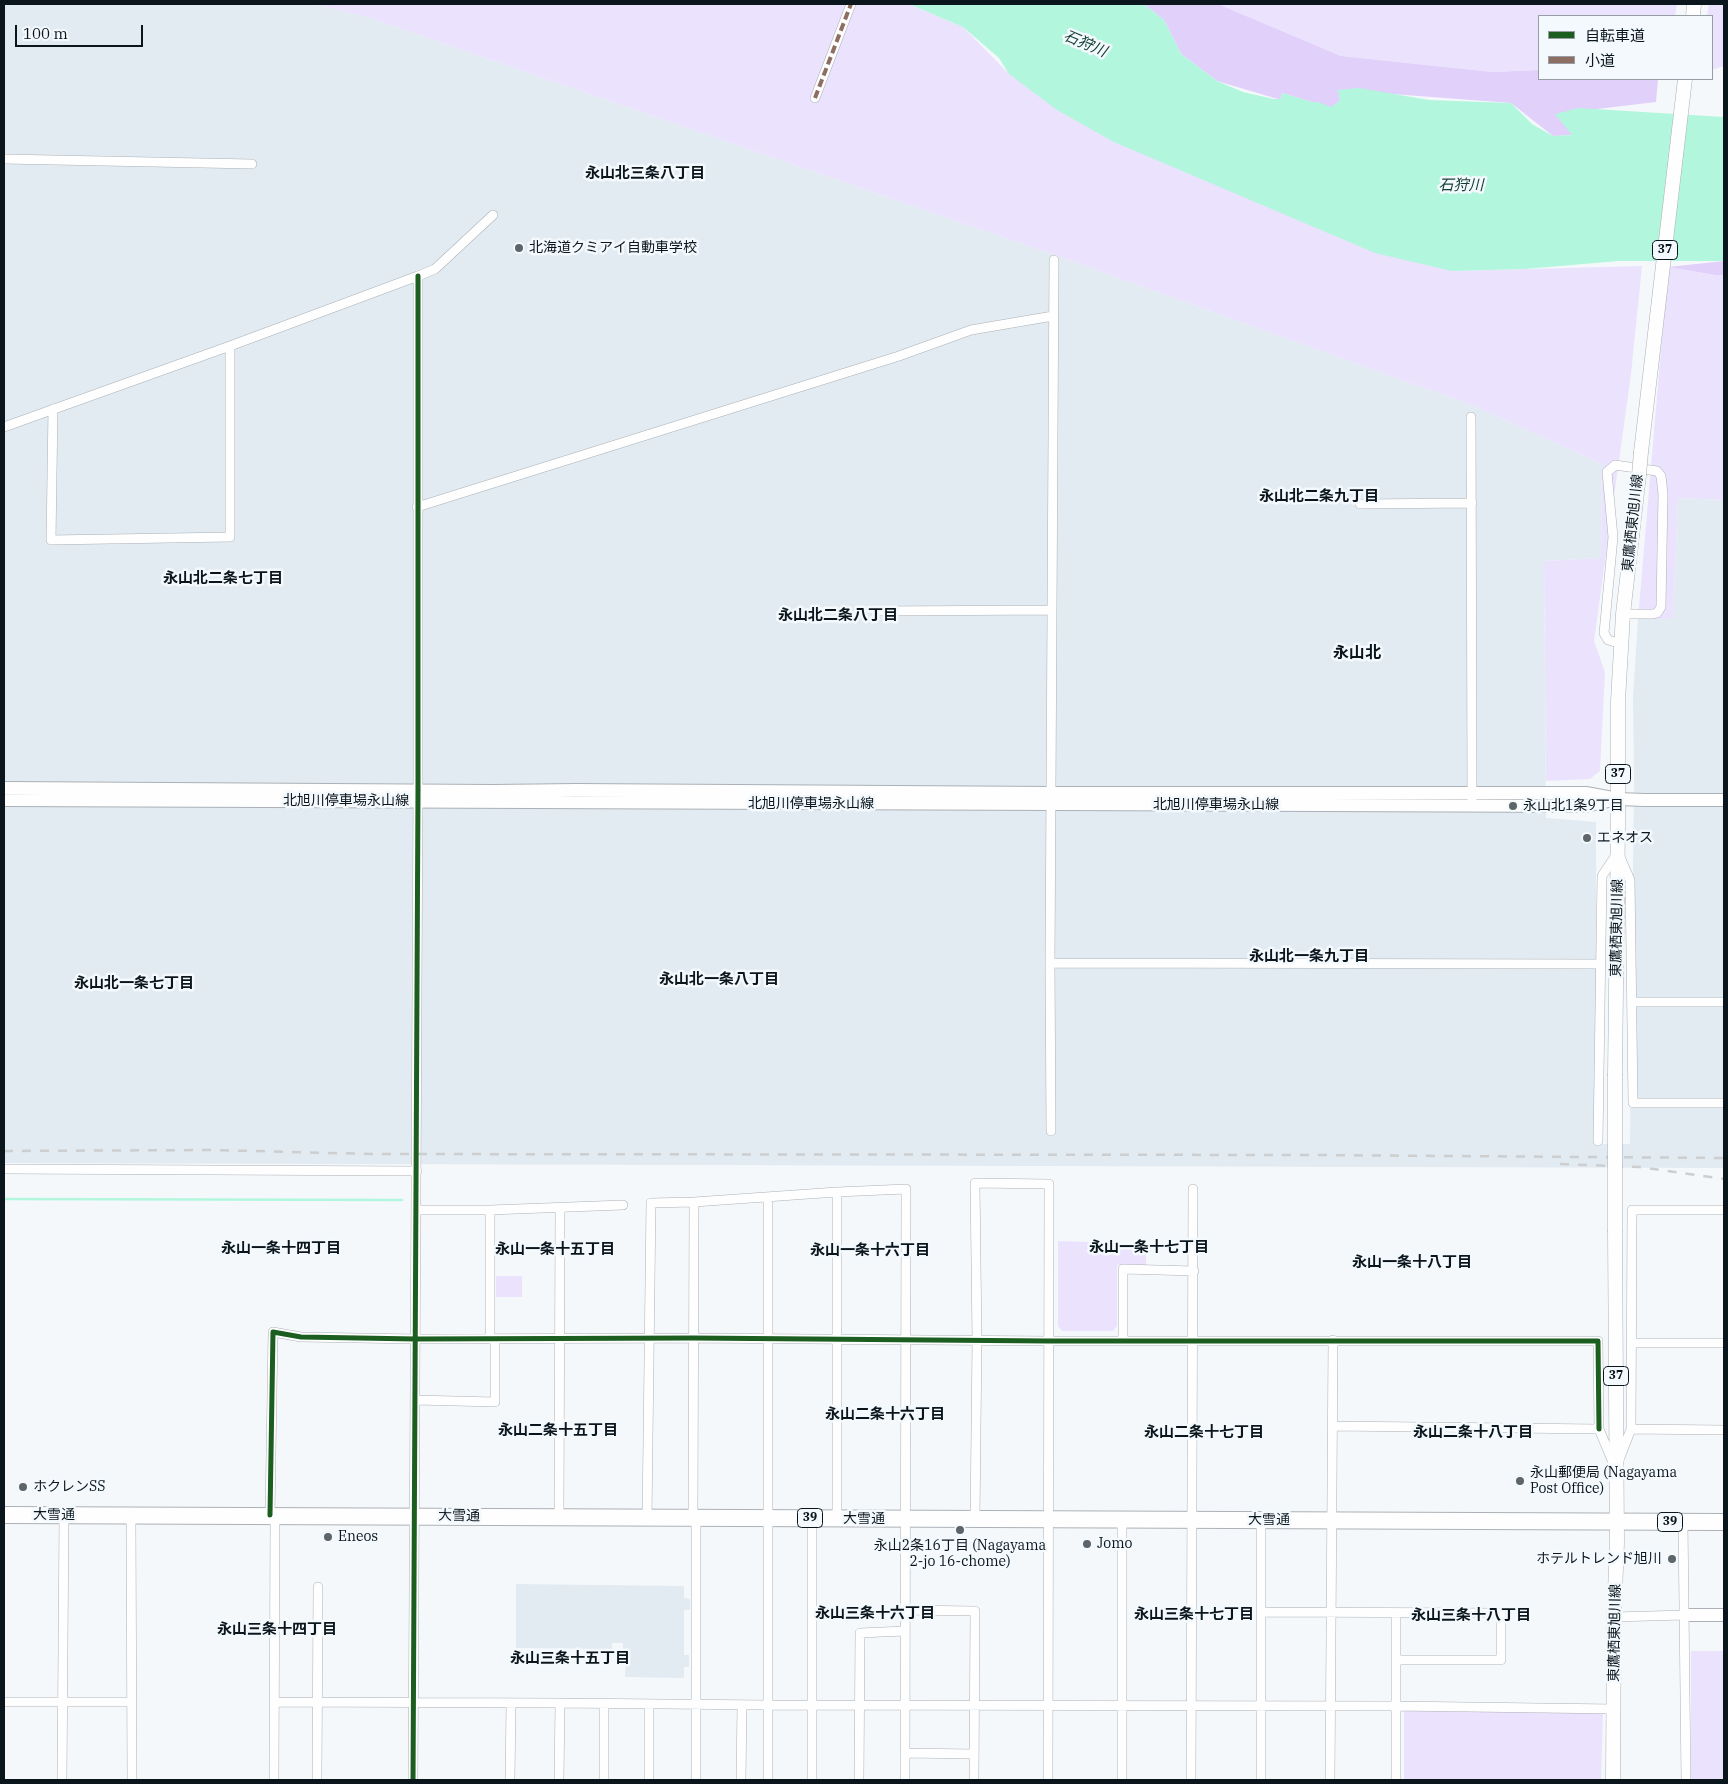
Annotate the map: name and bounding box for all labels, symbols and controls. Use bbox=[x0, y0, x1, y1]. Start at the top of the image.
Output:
scale bar bbox=[18, 15, 145, 47]
legend bbox=[1538, 15, 1713, 80]
text: 100 m bbox=[23, 24, 68, 43]
text: 自転車道 bbox=[1585, 26, 1645, 45]
water label: 石狩川 bbox=[1061, 27, 1109, 61]
text: 小道 bbox=[1585, 51, 1615, 70]
district label: 永山北三条八丁目 bbox=[585, 165, 705, 183]
water label: 石狩川 bbox=[1439, 177, 1483, 195]
place label: 北海道クミアイ自動車学校 bbox=[529, 240, 697, 256]
road number: 37 bbox=[1652, 240, 1678, 260]
marker: 北海道クミアイ自動車学校 bbox=[513, 242, 525, 254]
street label: 東鷹栖東旭川線 bbox=[1620, 473, 1646, 573]
district label: 永山北二条九丁目 bbox=[1259, 488, 1379, 506]
district label: 永山北二条七丁目 bbox=[163, 570, 283, 588]
district label: 永山北二条八丁目 bbox=[778, 607, 898, 625]
district label: 永山北 bbox=[1333, 643, 1381, 663]
road number: 37 bbox=[1606, 764, 1630, 784]
street label: 北旭川停車場永山線 bbox=[283, 793, 409, 809]
street label: 北旭川停車場永山線 bbox=[748, 796, 874, 812]
street label: 北旭川停車場永山線 bbox=[1153, 797, 1279, 813]
place label: 永山北1条9丁目 bbox=[1523, 798, 1624, 814]
marker: 永山北1条9丁目 bbox=[1507, 800, 1519, 812]
place label: エネオス bbox=[1597, 830, 1653, 846]
marker: エネオス bbox=[1581, 832, 1593, 844]
street label: 東鷹栖東旭川線 bbox=[1608, 879, 1626, 977]
district label: 永山北一条九丁目 bbox=[1249, 948, 1369, 966]
district label: 永山北一条八丁目 bbox=[659, 971, 779, 989]
district label: 永山北一条七丁目 bbox=[74, 975, 194, 993]
district label: 永山一条十七丁目 bbox=[1089, 1239, 1209, 1257]
district label: 永山一条十四丁目 bbox=[221, 1240, 341, 1258]
district label: 永山一条十五丁目 bbox=[495, 1241, 615, 1259]
district label: 永山一条十六丁目 bbox=[810, 1242, 930, 1260]
district label: 永山一条十八丁目 bbox=[1352, 1254, 1472, 1272]
road number: 37 bbox=[1604, 1366, 1628, 1385]
district label: 永山二条十六丁目 bbox=[825, 1406, 945, 1424]
district label: 永山二条十五丁目 bbox=[498, 1422, 618, 1440]
district label: 永山二条十七丁目 bbox=[1144, 1424, 1264, 1442]
district label: 永山二条十八丁目 bbox=[1413, 1424, 1533, 1442]
place label: 永山郵便局 (Nagayama Post Office) bbox=[1530, 1465, 1677, 1498]
marker: 永山郵便局 (Nagayama Post Office) bbox=[1514, 1475, 1526, 1487]
place label: ホクレンSS bbox=[33, 1479, 105, 1495]
marker: ホクレンSS bbox=[17, 1481, 29, 1493]
street label: 大雪通 bbox=[33, 1507, 75, 1523]
street label: 大雪通 bbox=[438, 1507, 480, 1525]
road number: 39 bbox=[798, 1509, 822, 1528]
street label: 大雪通 bbox=[843, 1511, 885, 1527]
street label: 大雪通 bbox=[1248, 1512, 1290, 1528]
road number: 39 bbox=[1658, 1512, 1682, 1531]
marker: 永山2条16丁目 (Nagayama 2-jo 16-chome) bbox=[954, 1524, 966, 1536]
place label: Eneos bbox=[338, 1529, 378, 1545]
marker: Eneos bbox=[322, 1531, 334, 1543]
place label: Jomo bbox=[1097, 1536, 1132, 1552]
place label: 永山2条16丁目 (Nagayama 2-jo 16-chome) bbox=[874, 1538, 1046, 1570]
marker: Jomo bbox=[1081, 1538, 1093, 1550]
place label: ホテルトレンド旭川 bbox=[1536, 1551, 1662, 1567]
marker: ホテルトレンド旭川 bbox=[1666, 1553, 1678, 1565]
street label: 東鷹栖東旭川線 bbox=[1606, 1584, 1624, 1682]
district label: 永山三条十六丁目 bbox=[815, 1605, 935, 1623]
district label: 永山三条十七丁目 bbox=[1134, 1606, 1254, 1624]
district label: 永山三条十八丁目 bbox=[1411, 1607, 1531, 1625]
district label: 永山三条十四丁目 bbox=[217, 1621, 337, 1639]
district label: 永山三条十五丁目 bbox=[510, 1650, 630, 1668]

